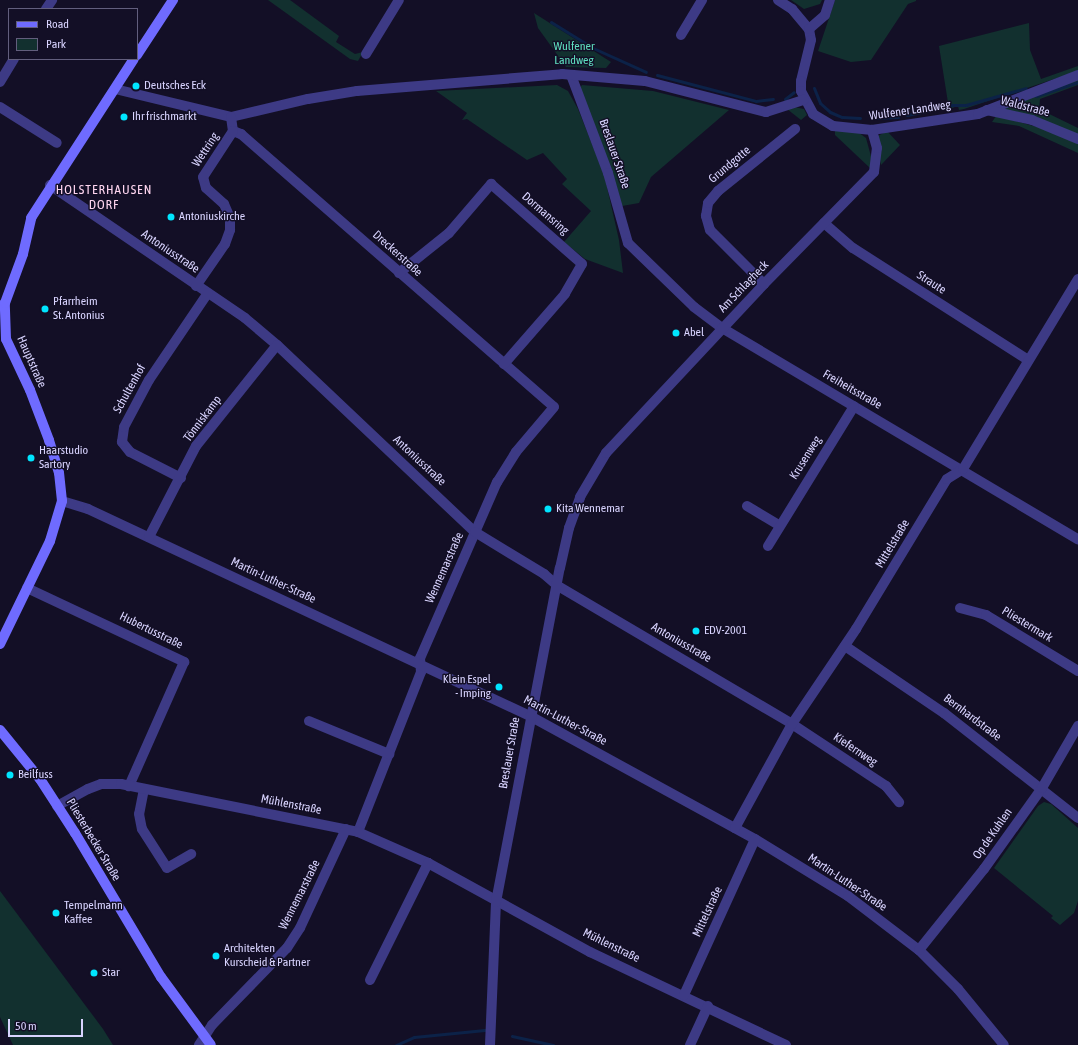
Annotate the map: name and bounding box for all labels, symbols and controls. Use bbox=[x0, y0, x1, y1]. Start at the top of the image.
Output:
legend bbox=[8, 8, 138, 60]
text: Road bbox=[46, 17, 69, 31]
text: Park bbox=[46, 37, 66, 51]
park label: Wulfener Landweg bbox=[553, 40, 595, 68]
place label: Deutsches Eck bbox=[144, 79, 206, 93]
marker: Deutsches Eck bbox=[131, 81, 141, 91]
street label: Waldstraße bbox=[999, 94, 1051, 120]
street label: Wulfener Landweg bbox=[868, 98, 952, 124]
place label: Ihr frischmarkt bbox=[132, 110, 197, 124]
marker: Ihr frischmarkt bbox=[119, 112, 129, 122]
street label: Breslauer Straße bbox=[595, 117, 633, 191]
street label: Wettring bbox=[190, 130, 222, 170]
street label: Grundgotte bbox=[706, 143, 754, 187]
district label: HOLSTERHAUSEN DORF bbox=[56, 183, 152, 214]
street label: Dormansring bbox=[519, 190, 571, 238]
place label: Antoniuskirche bbox=[179, 210, 245, 224]
marker: Antoniuskirche bbox=[166, 212, 176, 222]
street label: Antoniusstraße bbox=[138, 227, 202, 277]
street label: Dreckerstraße bbox=[369, 228, 425, 280]
street label: Am Schlagheck bbox=[716, 258, 772, 316]
street label: Straute bbox=[914, 268, 948, 298]
place label: Pfarrheim St. Antonius bbox=[53, 295, 105, 323]
marker: Pfarrheim St. Antonius bbox=[40, 304, 50, 314]
place label: Abel bbox=[684, 326, 704, 340]
marker: Abel bbox=[671, 328, 681, 338]
street label: Hauptstraße bbox=[13, 334, 49, 390]
street label: Schultenhof bbox=[111, 362, 149, 416]
street label: Freiheitsstraße bbox=[820, 367, 884, 413]
street label: Tönniskamp bbox=[181, 393, 225, 445]
street label: Antoniusstraße bbox=[390, 433, 448, 489]
street label: Krusenweg bbox=[787, 434, 825, 482]
place label: Haarstudio Sartory bbox=[39, 444, 88, 472]
marker: Haarstudio Sartory bbox=[26, 453, 36, 463]
place label: Kita Wennemar bbox=[556, 502, 624, 516]
marker: Kita Wennemar bbox=[543, 504, 553, 514]
street label: Mittelstraße bbox=[873, 517, 913, 571]
street label: Wennemarstraße bbox=[423, 530, 467, 606]
street label: Martin-Luther-Straße bbox=[228, 555, 318, 607]
street label: Pliestermark bbox=[999, 604, 1055, 646]
street label: Hubertusstraße bbox=[117, 610, 185, 652]
street label: Antoniusstraße bbox=[648, 620, 714, 666]
place label: EDV-2001 bbox=[704, 624, 747, 638]
marker: EDV-2001 bbox=[691, 626, 701, 636]
place label: Klein Espel - Imping bbox=[443, 673, 491, 701]
marker: Klein Espel - Imping bbox=[494, 682, 504, 692]
street label: Bernhardstraße bbox=[940, 692, 1004, 744]
street label: Martin-Luther-Straße bbox=[521, 693, 609, 749]
street label: Breslauer Straße bbox=[497, 716, 523, 790]
street label: Kiefernweg bbox=[830, 730, 880, 770]
place label: Beilfuss bbox=[18, 768, 53, 782]
marker: Beilfuss bbox=[5, 770, 15, 780]
street label: Mühlenstraße bbox=[259, 792, 323, 818]
street label: Pliesterbecker Straße bbox=[63, 796, 123, 884]
street label: Op de Kuhlen bbox=[970, 806, 1016, 862]
street label: Martin-Luther-Straße bbox=[805, 851, 889, 915]
street label: Wennemarstraße bbox=[276, 858, 324, 932]
street label: Mittelstraße bbox=[690, 885, 726, 939]
place label: Tempelmann Kaffee bbox=[64, 899, 123, 927]
marker: Tempelmann Kaffee bbox=[51, 908, 61, 918]
street label: Mühlenstraße bbox=[580, 926, 642, 966]
place label: Architekten Kurscheid & Partner bbox=[224, 942, 310, 970]
marker: Architekten Kurscheid & Partner bbox=[211, 951, 221, 961]
place label: Star bbox=[102, 966, 120, 980]
marker: Star bbox=[89, 968, 99, 978]
scale bar bbox=[10, 1011, 85, 1037]
text: 50 m bbox=[15, 1019, 37, 1033]

